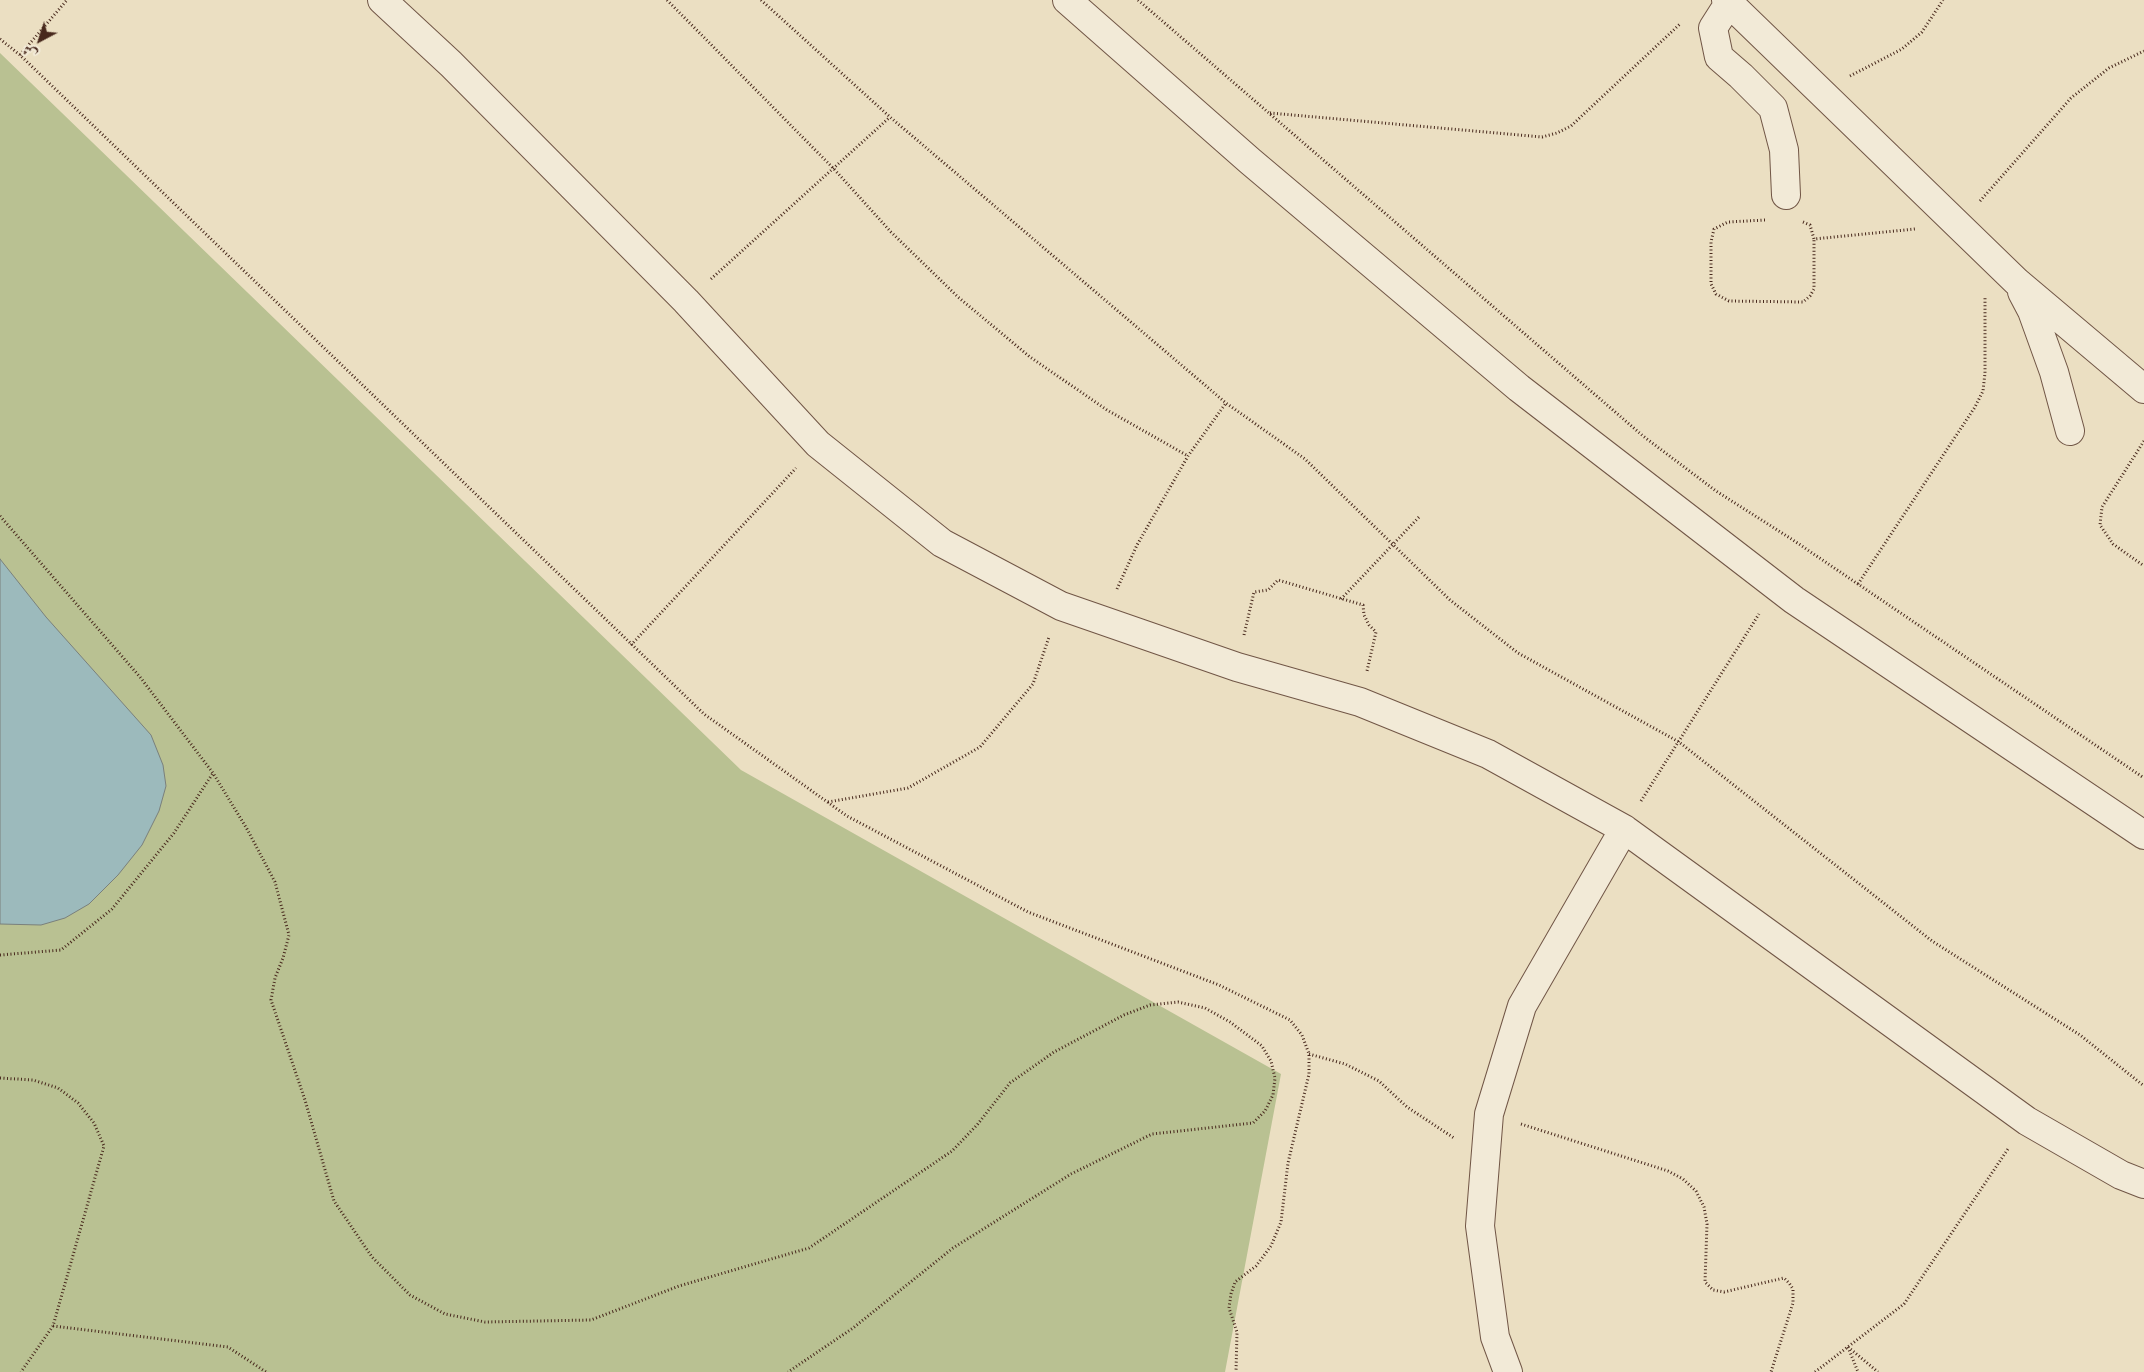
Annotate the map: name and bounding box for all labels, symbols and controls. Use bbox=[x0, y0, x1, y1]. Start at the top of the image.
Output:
north arrow bbox=[15, 15, 65, 65]
text: ش bbox=[19, 40, 41, 64]

